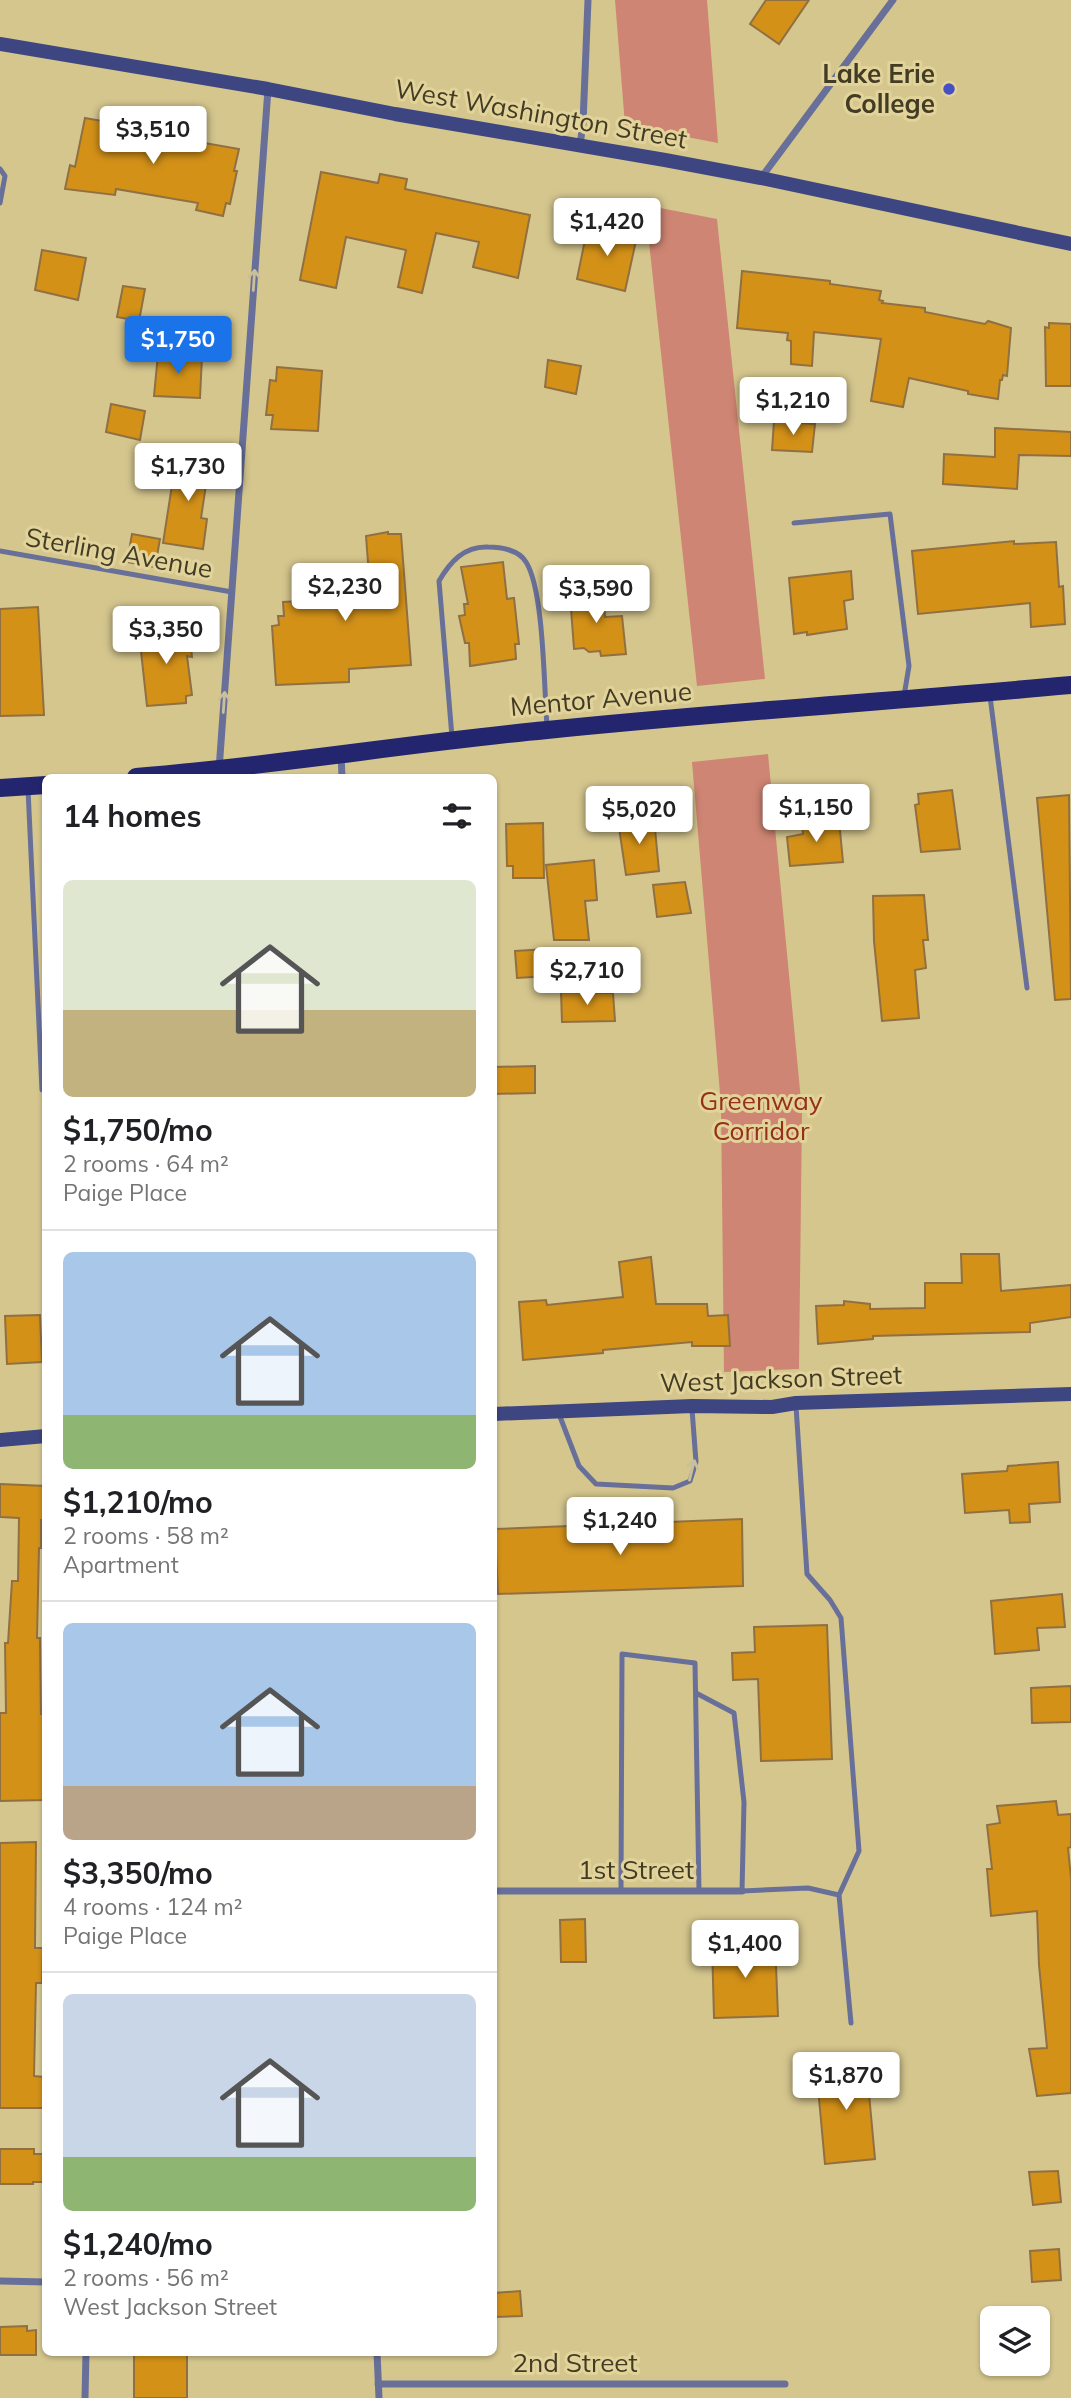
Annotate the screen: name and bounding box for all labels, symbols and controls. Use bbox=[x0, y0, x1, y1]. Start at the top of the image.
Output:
place label: Lake Erie College bbox=[822, 57, 935, 120]
street label: West Washington Street bbox=[392, 72, 690, 155]
marker: Lake Erie College bbox=[941, 81, 957, 97]
pin: $3,510 bbox=[96, 106, 210, 166]
text: $3,510 bbox=[116, 114, 190, 143]
pin: $1,420 bbox=[550, 198, 664, 258]
text: $1,420 bbox=[570, 206, 644, 235]
one-way arrow bbox=[248, 269, 261, 292]
pin: $1,750 bbox=[121, 316, 235, 376]
text: $1,750 bbox=[141, 324, 215, 353]
pin: $1,210 bbox=[736, 378, 850, 437]
text: $1,210 bbox=[756, 385, 830, 414]
pin: $1,730 bbox=[131, 444, 245, 503]
text: $1,730 bbox=[151, 451, 225, 480]
street label: Sterling Avenue bbox=[23, 520, 215, 585]
pin: $2,230 bbox=[288, 564, 402, 623]
pin: $3,590 bbox=[539, 566, 653, 625]
text: $2,230 bbox=[308, 571, 382, 600]
text: $3,590 bbox=[559, 573, 633, 602]
pin: $3,350 bbox=[109, 606, 223, 666]
text: $3,350 bbox=[129, 614, 203, 643]
street label: Mentor Avenue bbox=[509, 674, 693, 723]
one-way arrow bbox=[218, 691, 231, 714]
pin: $1,150 bbox=[759, 784, 873, 844]
pin: $5,020 bbox=[582, 786, 696, 846]
text: $1,150 bbox=[779, 792, 853, 821]
text: $5,020 bbox=[602, 794, 676, 823]
text: 14 homes bbox=[63, 797, 202, 835]
icon: filters bbox=[438, 797, 476, 835]
icon: home bbox=[207, 926, 333, 1052]
pin: $2,710 bbox=[530, 948, 644, 1007]
text: $2,710 bbox=[550, 955, 624, 984]
park label: Greenway Corridor bbox=[699, 1084, 823, 1147]
text: $1,750/mo bbox=[63, 1111, 213, 1149]
text: 2 rooms · 64 m² bbox=[63, 1149, 229, 1178]
text: Paige Place bbox=[63, 1178, 187, 1207]
icon: home bbox=[207, 1298, 333, 1424]
street label: West Jackson Street bbox=[659, 1358, 903, 1399]
one-way arrow bbox=[686, 1459, 699, 1481]
text: $1,210/mo bbox=[63, 1483, 213, 1521]
pin: $1,240 bbox=[563, 1498, 677, 1557]
text: $1,240 bbox=[583, 1505, 657, 1534]
text: 2 rooms · 58 m² bbox=[63, 1521, 229, 1550]
text: Apartment bbox=[63, 1550, 179, 1579]
icon: home bbox=[207, 1669, 333, 1795]
street label: 1st Street bbox=[578, 1853, 694, 1886]
text: $3,350/mo bbox=[63, 1854, 213, 1892]
text: 4 rooms · 124 m² bbox=[63, 1892, 243, 1921]
pin: $1,400 bbox=[688, 1920, 802, 1980]
text: Paige Place bbox=[63, 1921, 187, 1950]
text: $1,400 bbox=[708, 1928, 782, 1957]
icon: home bbox=[207, 2040, 333, 2166]
pin: $1,870 bbox=[789, 2052, 903, 2112]
text: $1,870 bbox=[809, 2060, 883, 2089]
text: $1,240/mo bbox=[63, 2225, 213, 2263]
text: 2 rooms · 56 m² bbox=[63, 2263, 229, 2292]
text: West Jackson Street bbox=[63, 2292, 277, 2321]
map controls bbox=[980, 2306, 1050, 2376]
button: layers bbox=[980, 2306, 1050, 2376]
street label: 2nd Street bbox=[512, 2346, 638, 2379]

